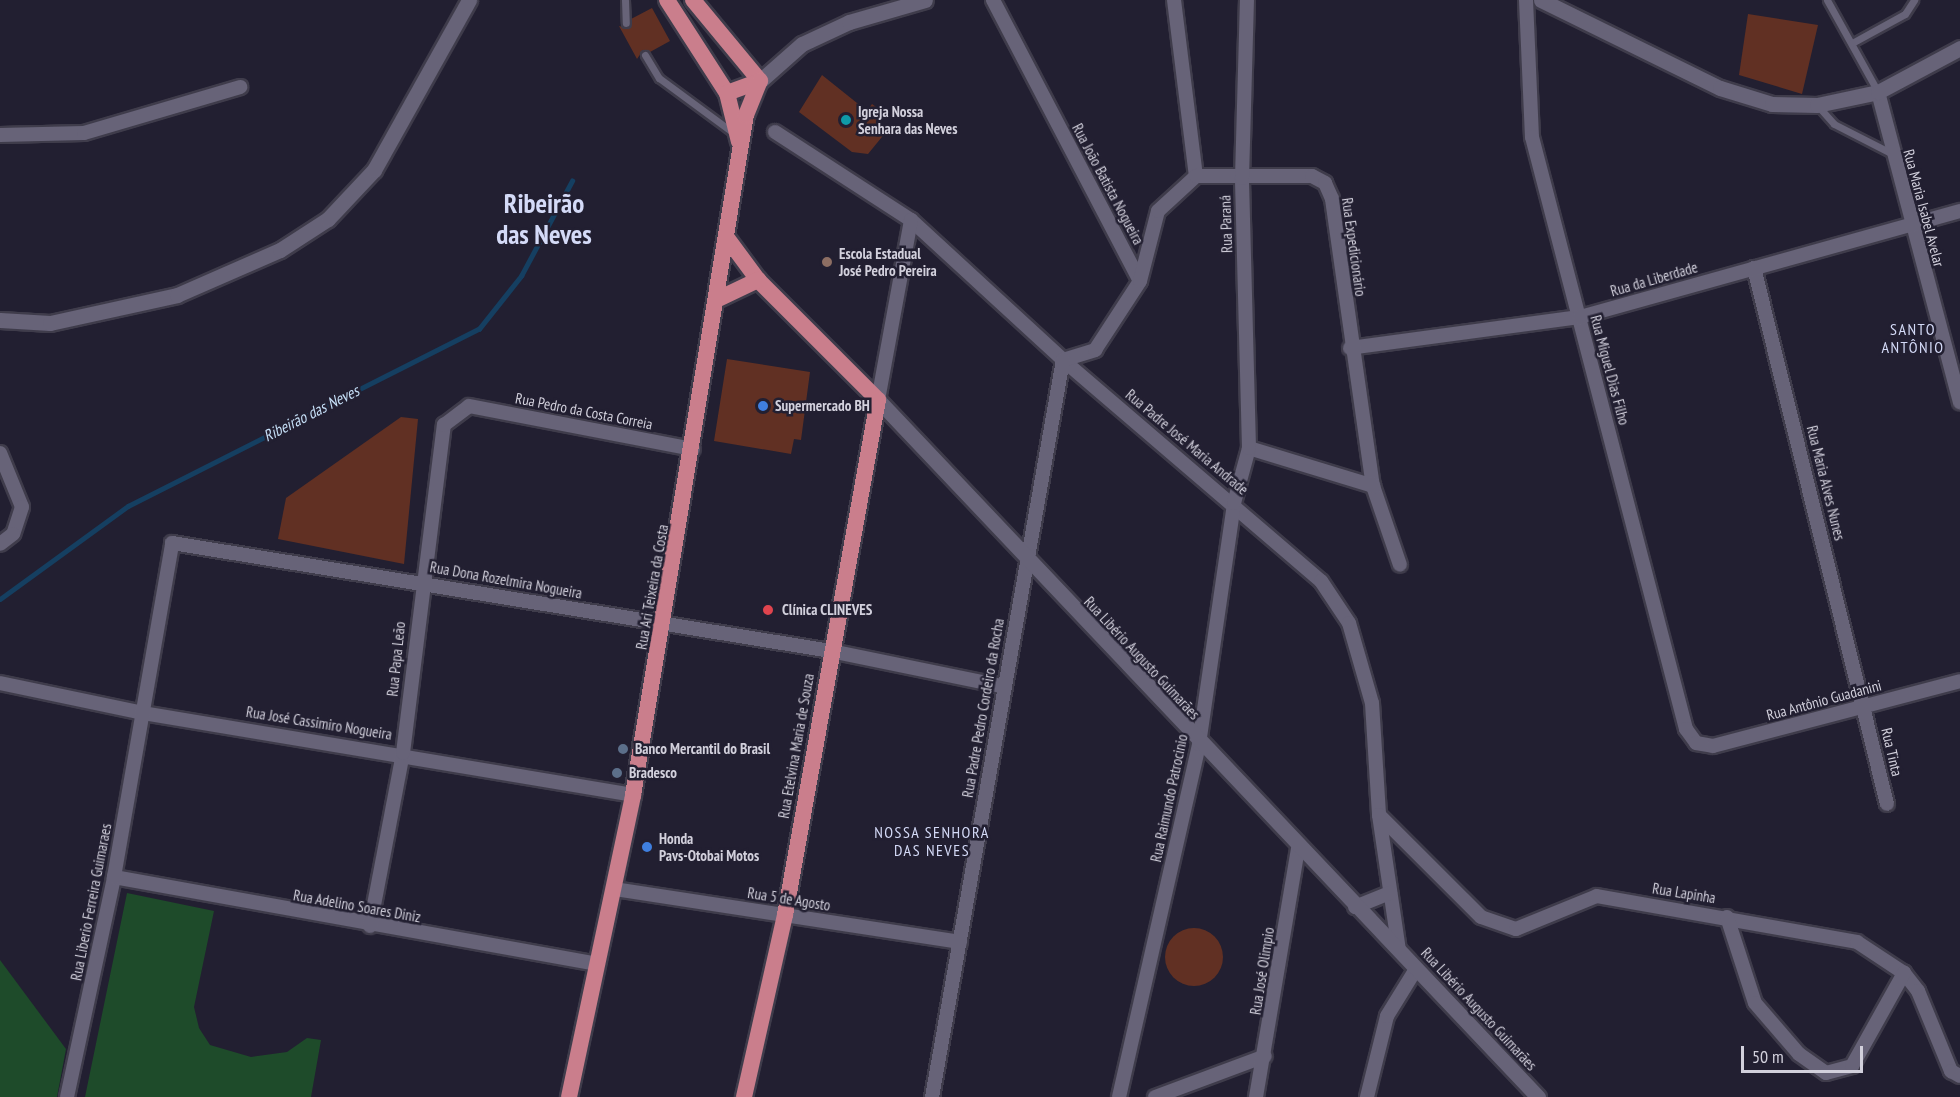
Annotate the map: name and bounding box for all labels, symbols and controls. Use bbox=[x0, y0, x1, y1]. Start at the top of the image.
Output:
place label: Igreja Nossa Senhara das Neves bbox=[858, 102, 957, 137]
marker: Igreja Nossa Senhara das Neves bbox=[839, 113, 853, 127]
street label: Rua João Batista Nogueira bbox=[1068, 120, 1148, 248]
street label: Rua Maria Isabel Avelar bbox=[1900, 147, 1948, 269]
district label: Ribeirão das Neves bbox=[496, 187, 592, 250]
street label: Rua Paraná bbox=[1216, 195, 1236, 253]
street label: Rua Expedicionário bbox=[1338, 196, 1370, 298]
place label: Escola Estadual José Pedro Pereira bbox=[839, 244, 937, 279]
marker: Escola Estadual José Pedro Pereira bbox=[820, 255, 834, 269]
street label: Rua da Liberdade bbox=[1608, 258, 1700, 300]
street label: Rua Miguel Dias Filho bbox=[1587, 313, 1633, 427]
district label: SANTO ANTÔNIO bbox=[1881, 319, 1945, 357]
water label: Ribeirão das Neves bbox=[260, 381, 362, 445]
street label: Rua Padre José Maria Andrade bbox=[1122, 385, 1252, 499]
street label: Rua Pedro da Costa Correia bbox=[514, 389, 654, 433]
place label: Supermercado BH bbox=[775, 397, 870, 415]
marker: Supermercado BH bbox=[756, 399, 770, 413]
street label: Rua Maria Alves Nunes bbox=[1803, 423, 1849, 543]
street label: Rua Ari Teixeira da Costa bbox=[632, 523, 672, 651]
street label: Rua Dona Rozelmira Nogueira bbox=[428, 558, 584, 602]
street label: Rua Libério Augusto Guimarães bbox=[1080, 593, 1204, 723]
marker: Clínica CLINEVES bbox=[759, 601, 777, 619]
place label: Clínica CLINEVES bbox=[782, 601, 872, 619]
street label: Rua Padre Pedro Cordeiro da Rocha bbox=[958, 617, 1008, 799]
street label: Rua Papa Leão bbox=[383, 621, 409, 697]
street label: Rua Etelvina Maria de Souza bbox=[774, 672, 818, 820]
street label: Rua Antônio Guadanini bbox=[1764, 676, 1884, 724]
street label: Rua José Cassimiro Nogueira bbox=[245, 703, 393, 743]
street label: Rua Tinta bbox=[1878, 726, 1906, 778]
street label: Rua Raimundo Patrocinio bbox=[1147, 732, 1191, 864]
place label: Banco Mercantil do Brasil bbox=[635, 740, 770, 758]
marker: Banco Mercantil do Brasil bbox=[616, 742, 630, 756]
place label: Bradesco bbox=[629, 764, 677, 782]
marker: Bradesco bbox=[610, 766, 624, 780]
street label: Rua Liberio Ferreira Guimaraes bbox=[67, 822, 115, 982]
district label: NOSSA SENHORA DAS NEVES bbox=[874, 822, 990, 860]
place label: Honda Pavs-Otobai Motos bbox=[659, 829, 759, 864]
marker: Honda Pavs-Otobai Motos bbox=[640, 840, 654, 854]
street label: Rua Lapinha bbox=[1651, 879, 1717, 907]
street label: Rua 5 de Agosto bbox=[746, 884, 832, 914]
street label: Rua Adelino Soares Diniz bbox=[292, 886, 422, 926]
street label: Rua José Olimpio bbox=[1246, 926, 1278, 1016]
street label: Rua Libério Augusto Guimarães bbox=[1417, 944, 1541, 1074]
scale bar bbox=[1744, 1034, 1866, 1072]
text: 50 m bbox=[1752, 1045, 1784, 1068]

